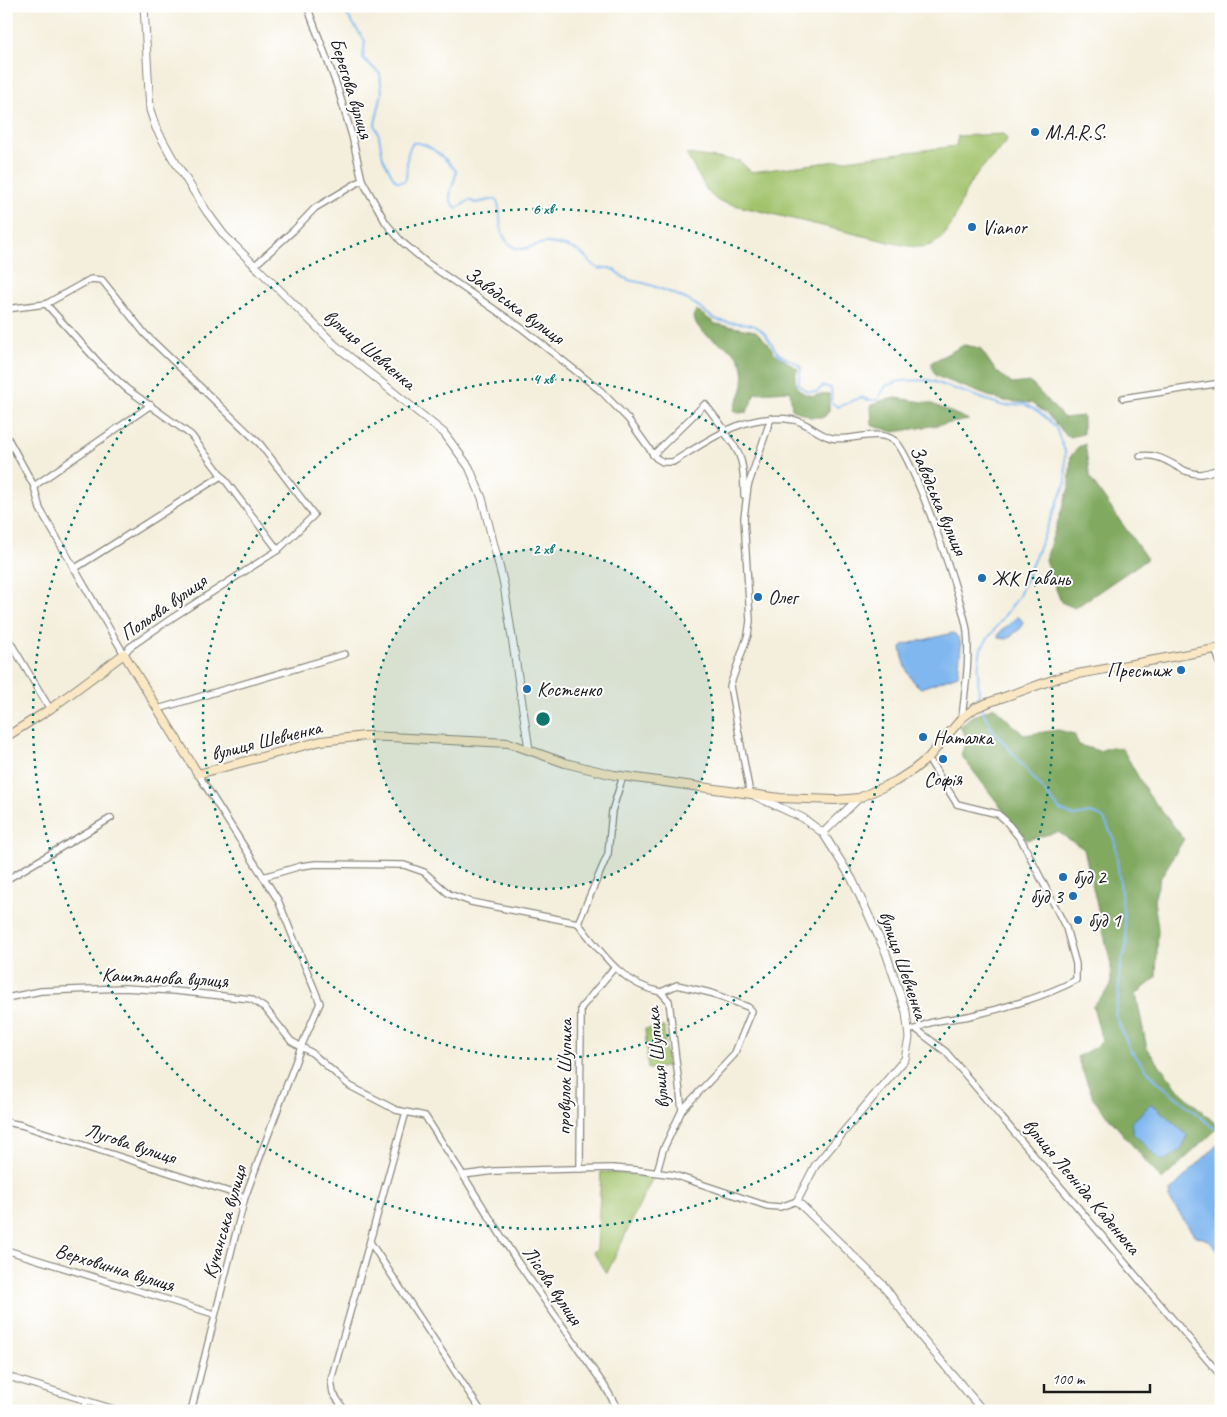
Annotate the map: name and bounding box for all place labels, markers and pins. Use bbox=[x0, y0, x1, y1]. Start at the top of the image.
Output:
place label: M.A.R.S. bbox=[1045, 120, 1106, 145]
marker: M.A.R.S. bbox=[1029, 126, 1041, 138]
place label: Vianor bbox=[982, 215, 1029, 240]
marker: Vianor bbox=[966, 221, 978, 233]
place label: ЖК Гавань bbox=[992, 566, 1072, 591]
marker: ЖК Гавань bbox=[976, 572, 988, 584]
place label: Олег bbox=[768, 585, 801, 610]
marker: Олег bbox=[752, 591, 764, 603]
place label: Престиж bbox=[1107, 658, 1173, 683]
marker: Престиж bbox=[1175, 664, 1187, 676]
place label: Костенко bbox=[537, 677, 603, 702]
marker: Костенко bbox=[521, 683, 533, 695]
centre of rings bbox=[534, 710, 552, 728]
place label: Наталка bbox=[933, 725, 994, 750]
marker: Наталка bbox=[917, 731, 929, 743]
marker: Софія bbox=[937, 753, 949, 765]
place label: Софія bbox=[924, 767, 963, 792]
place label: буд 2 bbox=[1073, 865, 1108, 890]
marker: буд 2 bbox=[1057, 871, 1069, 883]
place label: буд 3 bbox=[1030, 884, 1065, 909]
marker: буд 3 bbox=[1067, 890, 1079, 902]
place label: буд 1 bbox=[1088, 908, 1122, 933]
marker: буд 1 bbox=[1072, 914, 1084, 926]

